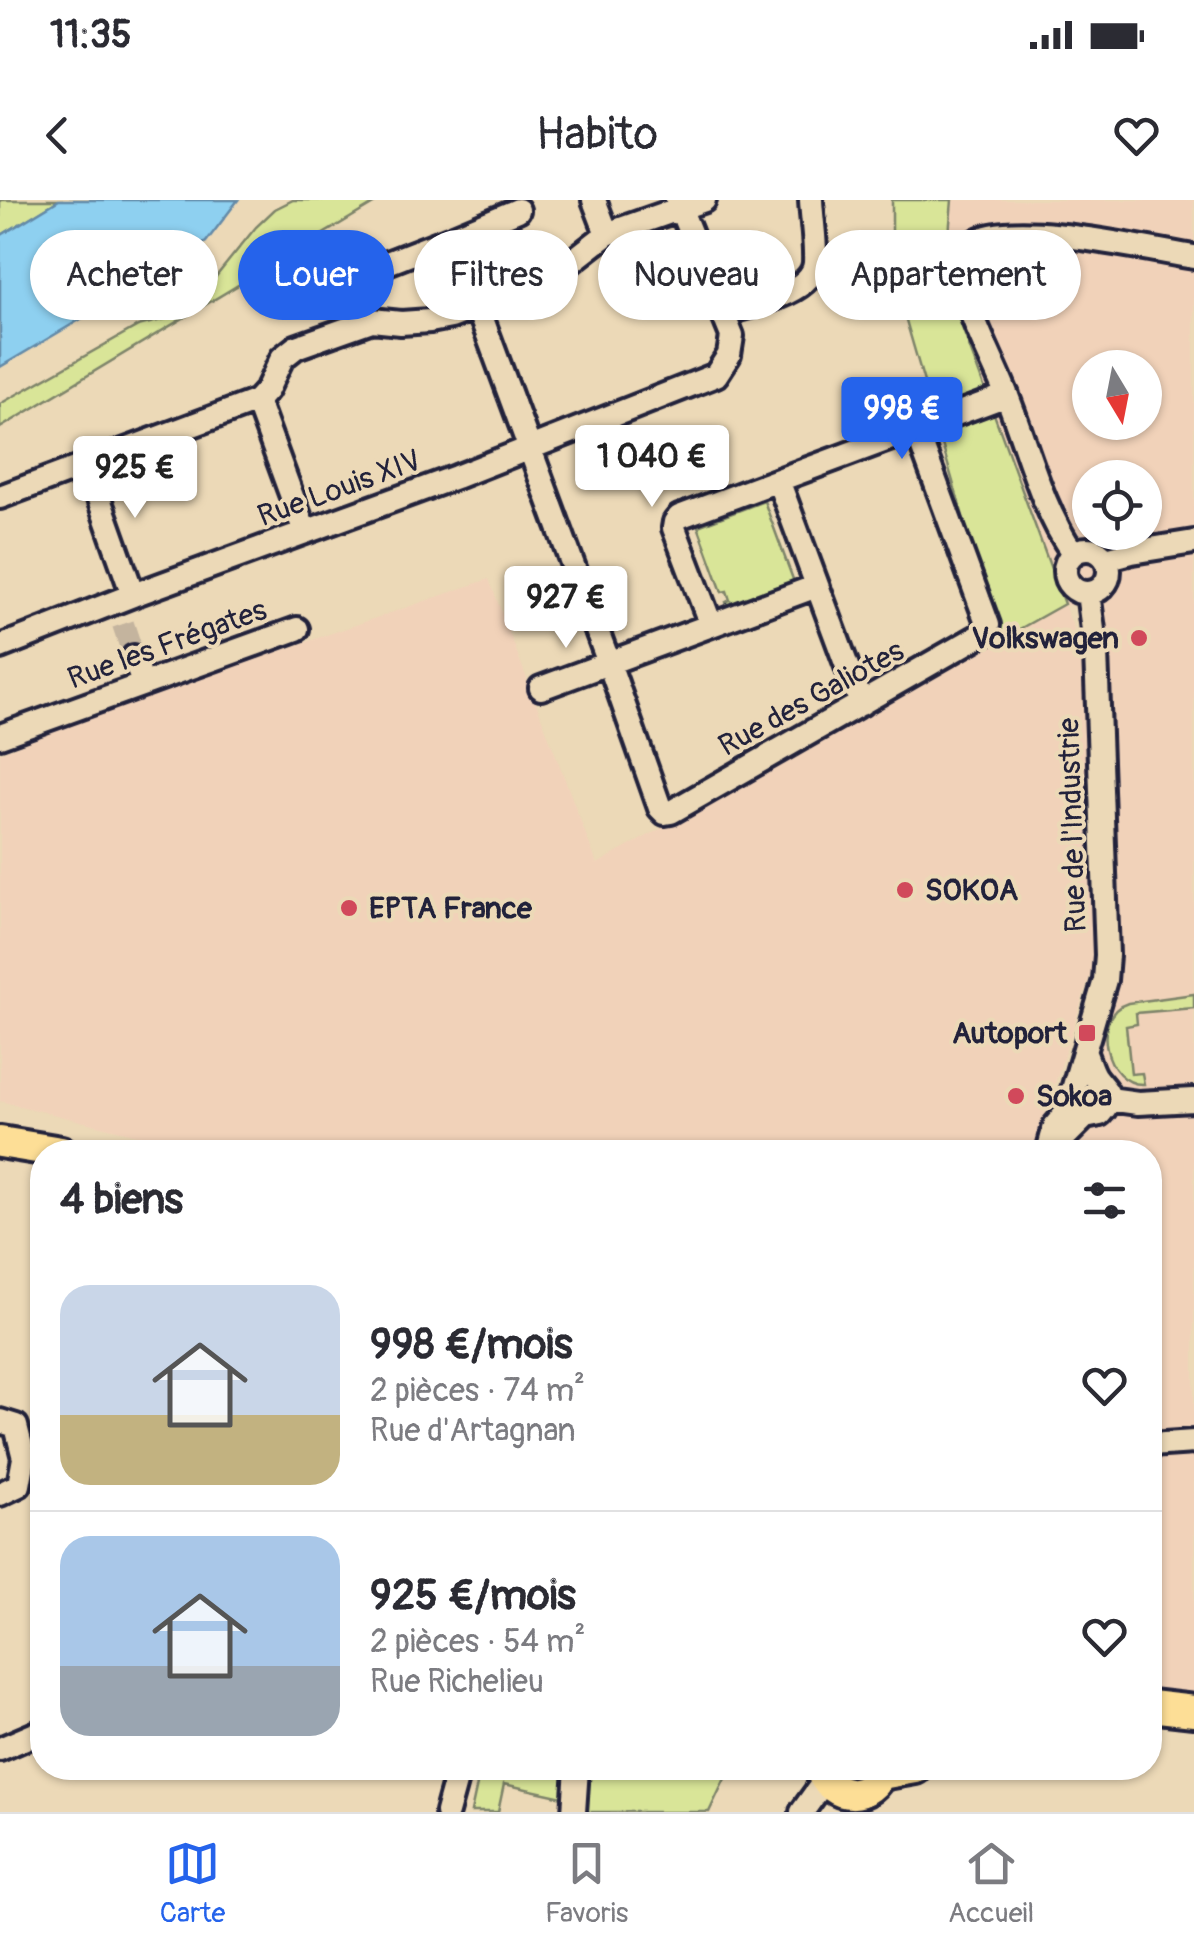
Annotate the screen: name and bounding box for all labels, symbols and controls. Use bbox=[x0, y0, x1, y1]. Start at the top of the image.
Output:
text: 11:35 bbox=[50, 11, 132, 59]
text: Habito bbox=[536, 107, 658, 163]
icon: back bbox=[30, 108, 85, 163]
icon: heart bbox=[1109, 108, 1164, 163]
chip: Acheter bbox=[30, 230, 218, 320]
chip: Louer bbox=[238, 230, 394, 320]
chip: Filtres bbox=[414, 230, 578, 320]
chip: Nouveau bbox=[598, 230, 795, 320]
chip: Appartement bbox=[815, 230, 1081, 320]
north arrow bbox=[1072, 350, 1162, 440]
map controls bbox=[1072, 350, 1162, 550]
pin: 998 € bbox=[832, 377, 972, 462]
text: 998 € bbox=[863, 389, 941, 429]
pin: 1 040 € bbox=[560, 425, 744, 510]
pin: 925 € bbox=[65, 436, 205, 521]
text: 1 040 € bbox=[597, 437, 707, 477]
street label: Rue Louis XIV bbox=[253, 442, 426, 535]
text: 925 € bbox=[95, 448, 175, 488]
button: locate bbox=[1072, 460, 1162, 550]
pin: 927 € bbox=[496, 566, 636, 651]
text: 927 € bbox=[526, 578, 606, 618]
street label: Rue les Frégates bbox=[63, 591, 272, 698]
place label: Volkswagen bbox=[971, 620, 1119, 657]
marker: Volkswagen bbox=[1128, 627, 1150, 649]
street label: Rue des Galiotes bbox=[712, 632, 910, 765]
street label: Rue de l'Industrie bbox=[1050, 717, 1095, 933]
place label: SOKOA bbox=[925, 872, 1019, 909]
marker: SOKOA bbox=[894, 879, 916, 901]
place label: EPTA France bbox=[369, 890, 533, 927]
marker: EPTA France bbox=[338, 897, 360, 919]
place label: Autoport bbox=[952, 1015, 1068, 1052]
marker: Autoport bbox=[1076, 1022, 1098, 1044]
place label: Sokoa bbox=[1036, 1078, 1112, 1115]
marker: Sokoa bbox=[1005, 1085, 1027, 1107]
icon: filters bbox=[1077, 1173, 1132, 1228]
text: 4 biens bbox=[60, 1174, 183, 1226]
text: 998 €/mois bbox=[370, 1319, 572, 1371]
icon: home bbox=[140, 1325, 260, 1445]
icon: heart bbox=[1077, 1358, 1132, 1413]
text: 2 pièces · 74 m² bbox=[370, 1371, 585, 1411]
text: Rue d'Artagnan bbox=[370, 1411, 576, 1451]
text: 925 €/mois bbox=[370, 1570, 576, 1622]
icon: home bbox=[140, 1576, 260, 1696]
icon: heart bbox=[1077, 1609, 1132, 1664]
text: 2 pièces · 54 m² bbox=[370, 1622, 585, 1662]
text: Rue Richelieu bbox=[370, 1662, 544, 1702]
tab: Carte bbox=[160, 1836, 225, 1931]
tab: Favoris bbox=[545, 1836, 628, 1931]
tab: Accueil bbox=[948, 1836, 1034, 1931]

